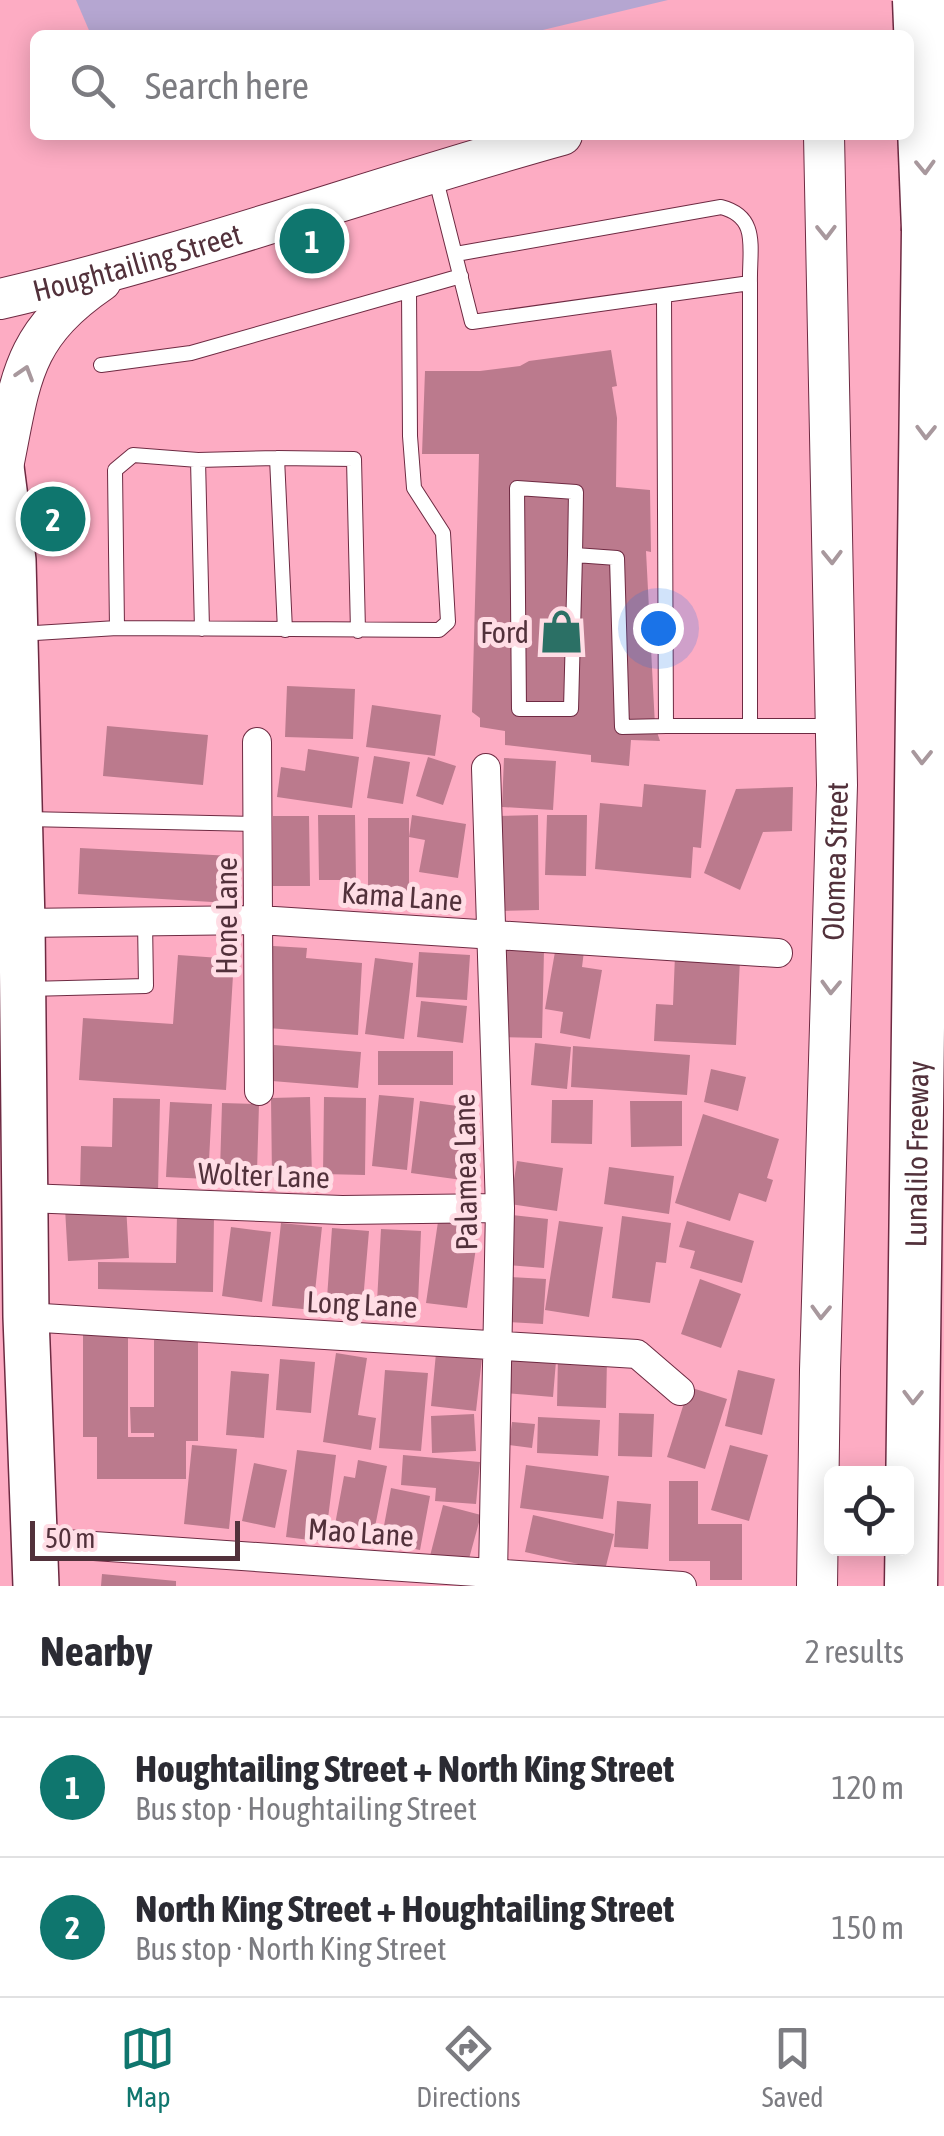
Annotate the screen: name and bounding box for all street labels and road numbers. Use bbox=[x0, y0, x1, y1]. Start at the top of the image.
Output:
street label: Houghtailing Street bbox=[29, 216, 246, 308]
street label: Olomea Street bbox=[815, 782, 854, 941]
street label: Hone Lane bbox=[209, 857, 243, 975]
street label: Kama Lane bbox=[340, 875, 464, 917]
street label: Lunalilo Freeway bbox=[898, 1061, 935, 1247]
street label: Palamea Lane bbox=[447, 1093, 483, 1251]
street label: Wolter Lane bbox=[198, 1156, 330, 1194]
street label: Long Lane bbox=[306, 1284, 418, 1324]
street label: Mao Lane bbox=[307, 1511, 415, 1553]

